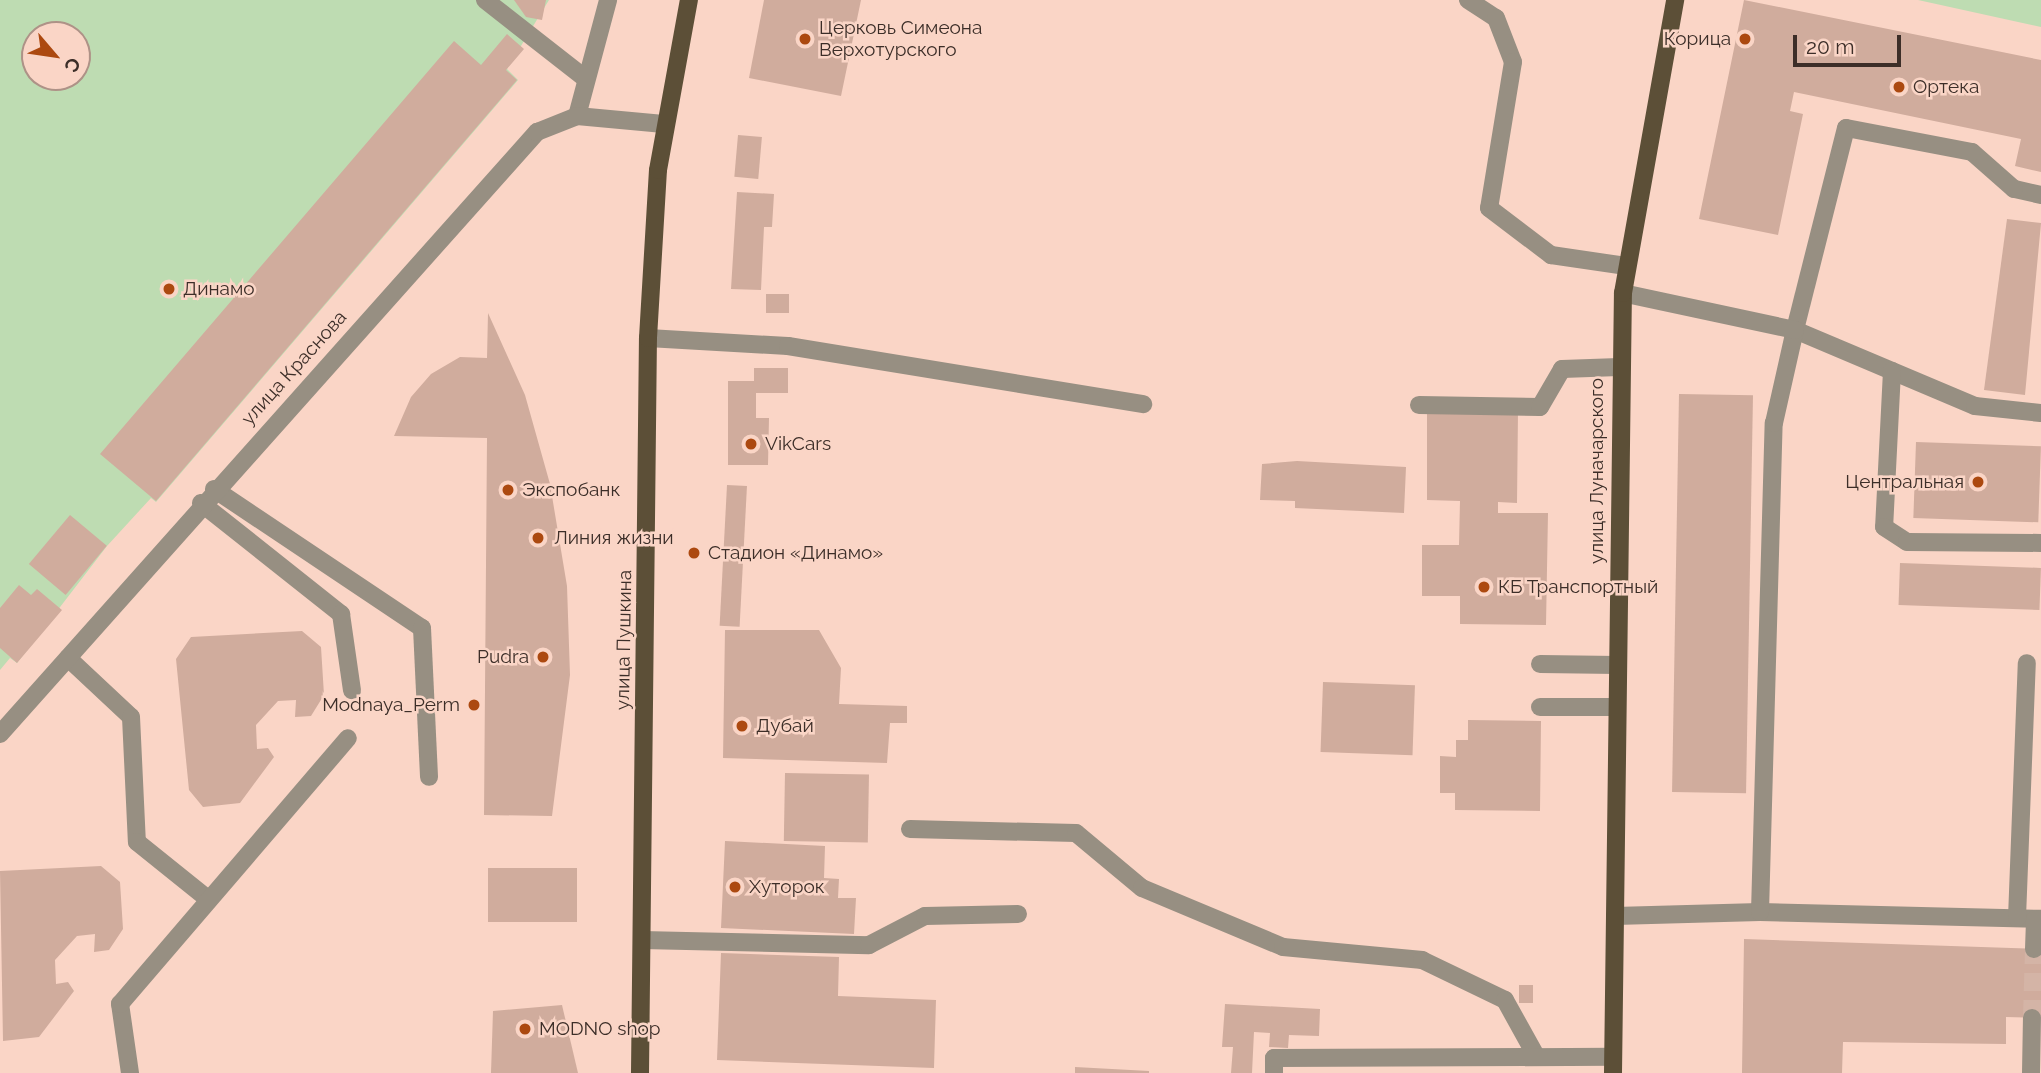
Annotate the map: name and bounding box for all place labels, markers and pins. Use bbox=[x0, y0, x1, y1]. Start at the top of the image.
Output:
place label: Церковь Симеона Верхотурского bbox=[819, 17, 982, 61]
place label: Корица bbox=[1664, 28, 1731, 50]
marker: Церковь Симеона Верхотурского bbox=[797, 31, 813, 47]
marker: Корица bbox=[1737, 31, 1753, 47]
place label: Ортека bbox=[1913, 76, 1979, 98]
marker: Ортека bbox=[1891, 79, 1907, 95]
place label: Динамо bbox=[183, 278, 255, 300]
marker: Динамо bbox=[161, 281, 177, 297]
place label: VikCars bbox=[765, 433, 831, 455]
marker: VikCars bbox=[743, 436, 759, 452]
place label: Центральная bbox=[1845, 471, 1964, 493]
marker: Центральная bbox=[1970, 474, 1986, 490]
place label: Экспобанк bbox=[522, 479, 620, 501]
marker: Экспобанк bbox=[500, 482, 516, 498]
place label: Линия жизни bbox=[554, 527, 674, 549]
marker: Линия жизни bbox=[528, 528, 548, 548]
place label: Стадион «Динамо» bbox=[708, 542, 883, 564]
marker: Стадион «Динамо» bbox=[686, 545, 702, 561]
place label: КБ Транспортный bbox=[1498, 576, 1659, 598]
marker: КБ Транспортный bbox=[1476, 579, 1492, 595]
place label: Pudra bbox=[477, 646, 529, 668]
marker: Pudra bbox=[535, 649, 551, 665]
place label: Modnaya_Perm bbox=[322, 694, 460, 716]
marker: Modnaya_Perm bbox=[466, 697, 482, 713]
place label: Дубай bbox=[756, 715, 814, 737]
marker: Дубай bbox=[734, 718, 750, 734]
place label: Хуторок bbox=[749, 876, 825, 898]
marker: Хуторок bbox=[727, 879, 743, 895]
place label: MODNO shop bbox=[539, 1018, 661, 1040]
marker: MODNO shop bbox=[517, 1021, 533, 1037]

